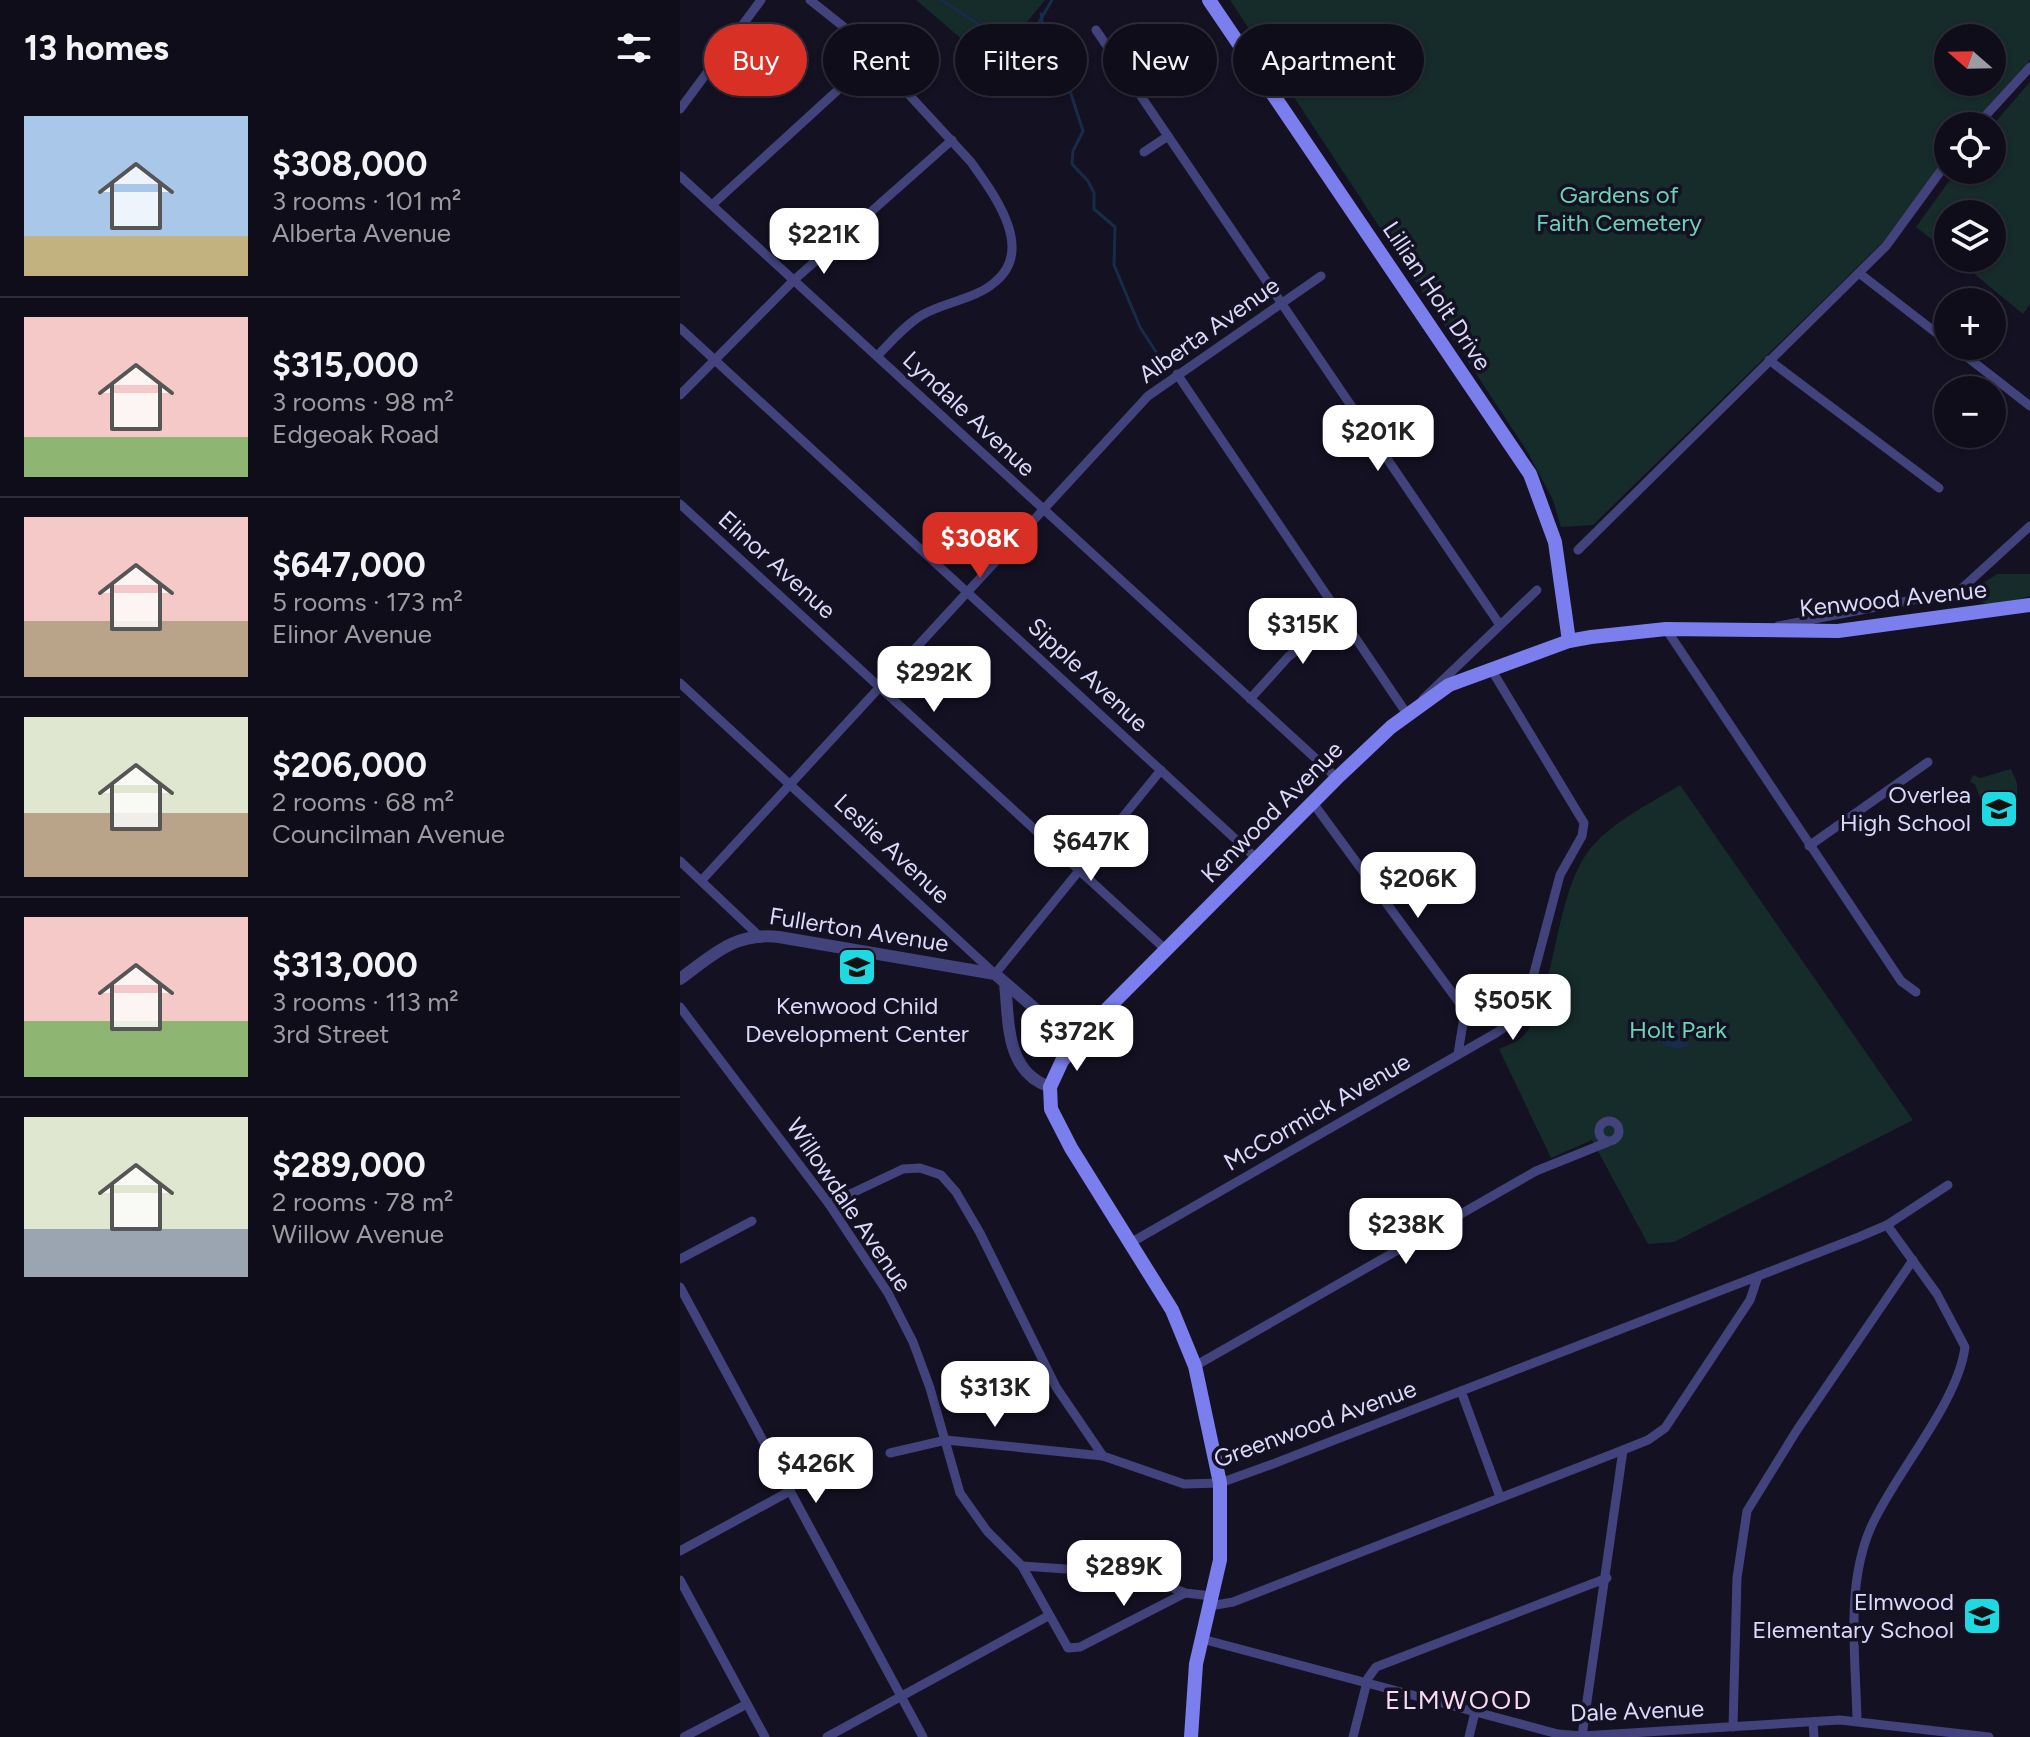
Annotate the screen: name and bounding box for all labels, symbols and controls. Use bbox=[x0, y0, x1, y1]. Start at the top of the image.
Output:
chip: Buy bbox=[704, 24, 807, 96]
chip: Rent bbox=[823, 24, 939, 96]
chip: Filters bbox=[955, 24, 1087, 96]
chip: New bbox=[1103, 24, 1217, 96]
chip: Apartment bbox=[1233, 24, 1424, 96]
north arrow bbox=[1934, 24, 2006, 96]
map controls bbox=[1934, 24, 2006, 448]
icon: filters bbox=[612, 26, 656, 70]
text: 13 homes bbox=[24, 28, 169, 69]
button: locate bbox=[1934, 112, 2006, 184]
text: $308,000 bbox=[272, 144, 427, 185]
icon: home bbox=[88, 148, 184, 244]
park label: Gardens of Faith Cemetery bbox=[1536, 180, 1702, 237]
text: 3 rooms · 101 m² bbox=[272, 185, 461, 217]
button: layers bbox=[1934, 200, 2006, 272]
pin: $221K bbox=[768, 208, 880, 276]
street label: Lillian Holt Drive bbox=[1377, 216, 1498, 376]
text: Alberta Avenue bbox=[272, 217, 451, 249]
text: $221K bbox=[788, 218, 860, 250]
street label: Alberta Avenue bbox=[1133, 270, 1285, 389]
button: + bbox=[1934, 288, 2006, 360]
text: $315,000 bbox=[272, 345, 419, 386]
street label: Lyndale Avenue bbox=[897, 345, 1041, 482]
icon: home bbox=[88, 349, 184, 445]
button: − bbox=[1934, 376, 2006, 448]
text: 3 rooms · 98 m² bbox=[272, 386, 454, 418]
pin: $201K bbox=[1322, 405, 1434, 473]
text: $201K bbox=[1341, 415, 1415, 447]
text: Edgeoak Road bbox=[272, 418, 439, 450]
street label: Elinor Avenue bbox=[713, 504, 842, 625]
pin: $308K bbox=[924, 512, 1036, 580]
text: $308K bbox=[941, 522, 1019, 554]
text: $647,000 bbox=[272, 545, 426, 586]
icon: home bbox=[88, 549, 184, 645]
street label: Kenwood Avenue bbox=[1798, 574, 1988, 623]
text: 5 rooms · 173 m² bbox=[272, 586, 463, 618]
pin: $315K bbox=[1247, 598, 1359, 666]
text: $315K bbox=[1267, 608, 1339, 640]
street label: Sipple Avenue bbox=[1022, 611, 1155, 738]
text: Elinor Avenue bbox=[272, 618, 432, 650]
pin: $292K bbox=[878, 646, 990, 714]
text: $292K bbox=[896, 656, 972, 688]
street label: Kenwood Avenue bbox=[1195, 735, 1348, 888]
text: $206,000 bbox=[272, 745, 427, 786]
icon: home bbox=[88, 749, 184, 845]
place label: Overlea High School bbox=[1840, 780, 1971, 837]
text: 2 rooms · 68 m² bbox=[272, 786, 454, 818]
street label: Leslie Avenue bbox=[828, 788, 956, 910]
school or university icon: Overlea High School bbox=[1978, 788, 2020, 830]
pin: $647K bbox=[1035, 815, 1147, 883]
text: Councilman Avenue bbox=[272, 818, 505, 850]
text: $647K bbox=[1052, 825, 1130, 857]
pin: $206K bbox=[1362, 852, 1474, 920]
text: $206K bbox=[1379, 862, 1457, 894]
street label: Fullerton Avenue bbox=[767, 901, 951, 958]
text: $313,000 bbox=[272, 945, 418, 986]
school or university icon: Kenwood Child Development Center bbox=[836, 946, 878, 988]
icon: home bbox=[88, 949, 184, 1045]
pin: $505K bbox=[1457, 974, 1569, 1042]
text: $505K bbox=[1474, 984, 1552, 1016]
text: 3 rooms · 113 m² bbox=[272, 986, 459, 1018]
place label: Kenwood Child Development Center bbox=[745, 991, 969, 1048]
pin: $372K bbox=[1021, 1005, 1133, 1073]
text: $372K bbox=[1039, 1015, 1115, 1047]
park label: Holt Park bbox=[1629, 1015, 1727, 1044]
text: 3rd Street bbox=[272, 1018, 389, 1050]
street label: McCormick Avenue bbox=[1218, 1046, 1415, 1177]
street label: Willowdale Avenue bbox=[781, 1112, 918, 1297]
text: $289,000 bbox=[272, 1145, 426, 1186]
icon: home bbox=[88, 1149, 184, 1245]
text: 2 rooms · 78 m² bbox=[272, 1186, 453, 1218]
pin: $238K bbox=[1350, 1198, 1462, 1266]
text: $238K bbox=[1367, 1208, 1445, 1240]
text: Willow Avenue bbox=[272, 1218, 444, 1250]
pin: $313K bbox=[939, 1361, 1051, 1429]
text: $313K bbox=[959, 1371, 1031, 1403]
street label: Greenwood Avenue bbox=[1210, 1373, 1420, 1474]
pin: $426K bbox=[760, 1437, 872, 1505]
text: $426K bbox=[777, 1447, 855, 1479]
pin: $289K bbox=[1068, 1540, 1180, 1608]
text: $289K bbox=[1085, 1550, 1163, 1582]
place label: Elmwood Elementary School bbox=[1752, 1587, 1954, 1644]
school or university icon: Elmwood Elementary School bbox=[1961, 1595, 2003, 1637]
district label: ELMWOOD bbox=[1385, 1684, 1533, 1716]
street label: Dale Avenue bbox=[1569, 1694, 1705, 1727]

